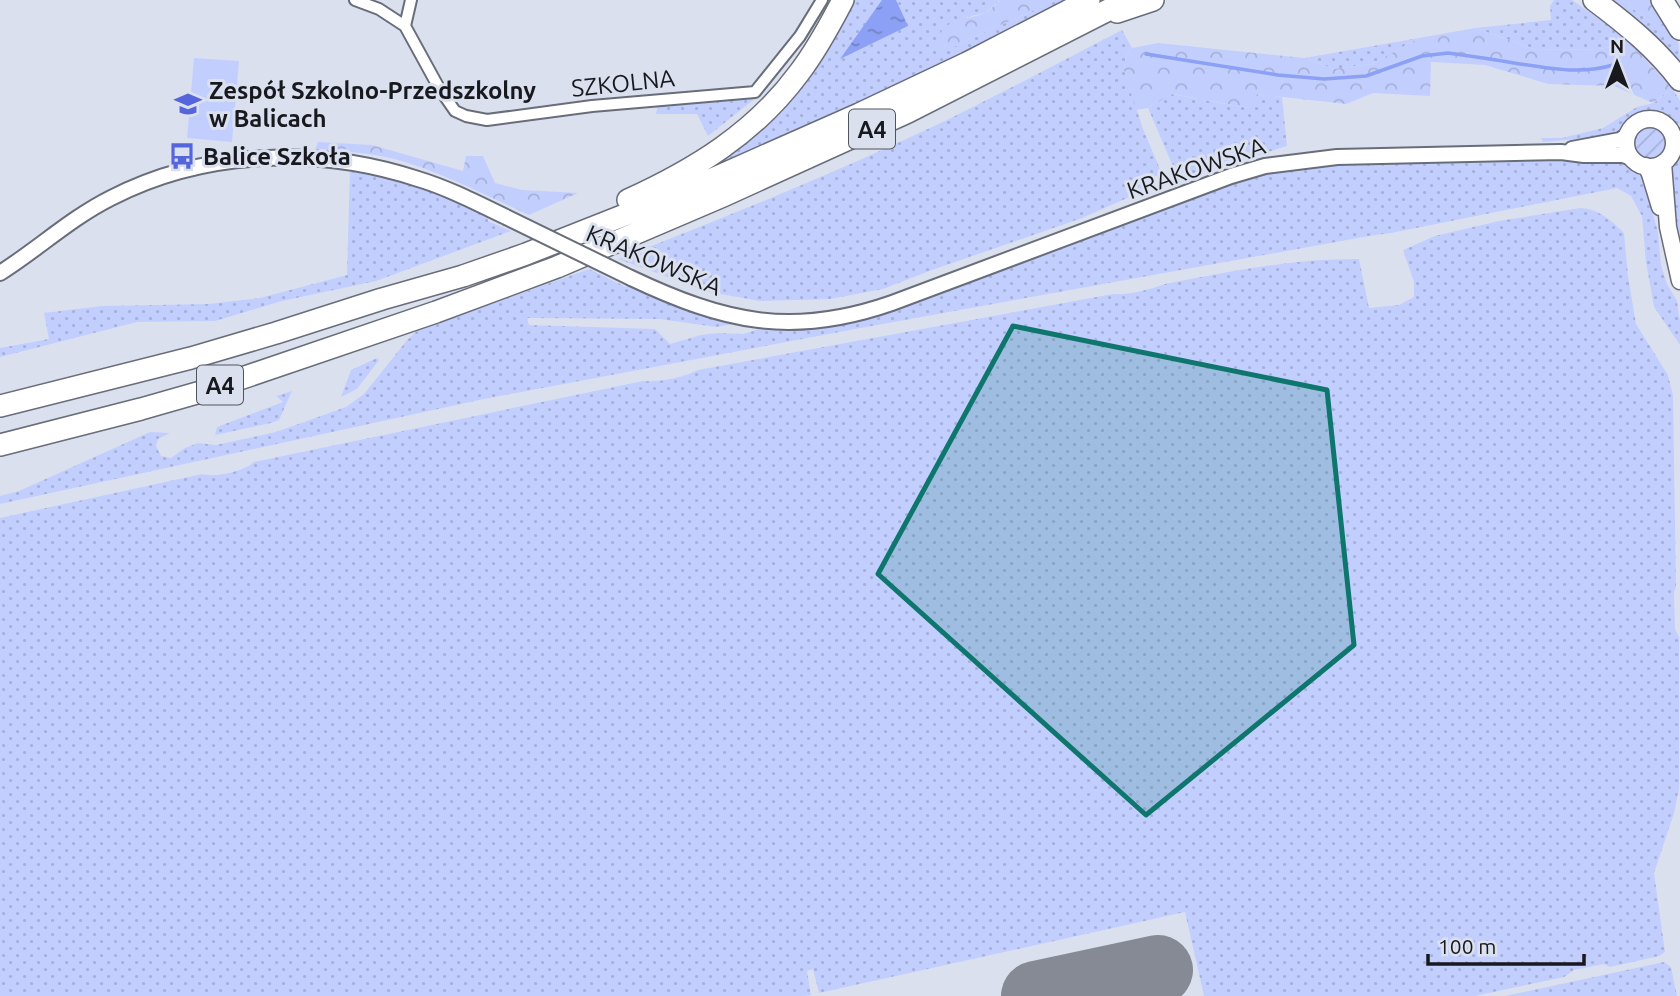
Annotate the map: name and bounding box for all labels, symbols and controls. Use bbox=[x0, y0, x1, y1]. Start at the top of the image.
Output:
north arrow bbox=[1582, 28, 1652, 98]
text: N bbox=[1610, 35, 1624, 57]
street label: SZKOLNA bbox=[570, 64, 676, 102]
place label: Zespół Szkolno-Przedszkolny w Balicach bbox=[209, 77, 536, 132]
school or university icon: Zespół Szkolno-Przedszkolny w Balicach bbox=[173, 89, 203, 119]
road number: A4 bbox=[849, 110, 895, 148]
street label: KRAKOWSKA bbox=[1123, 132, 1269, 204]
bus stop icon: Balice Szkoła bbox=[167, 141, 197, 171]
place label: Balice Szkoła bbox=[203, 143, 351, 170]
street label: KRAKOWSKA bbox=[582, 219, 726, 301]
road number: A4 bbox=[197, 366, 243, 404]
scale bar bbox=[1428, 922, 1584, 966]
text: 100 m bbox=[1438, 934, 1496, 958]

